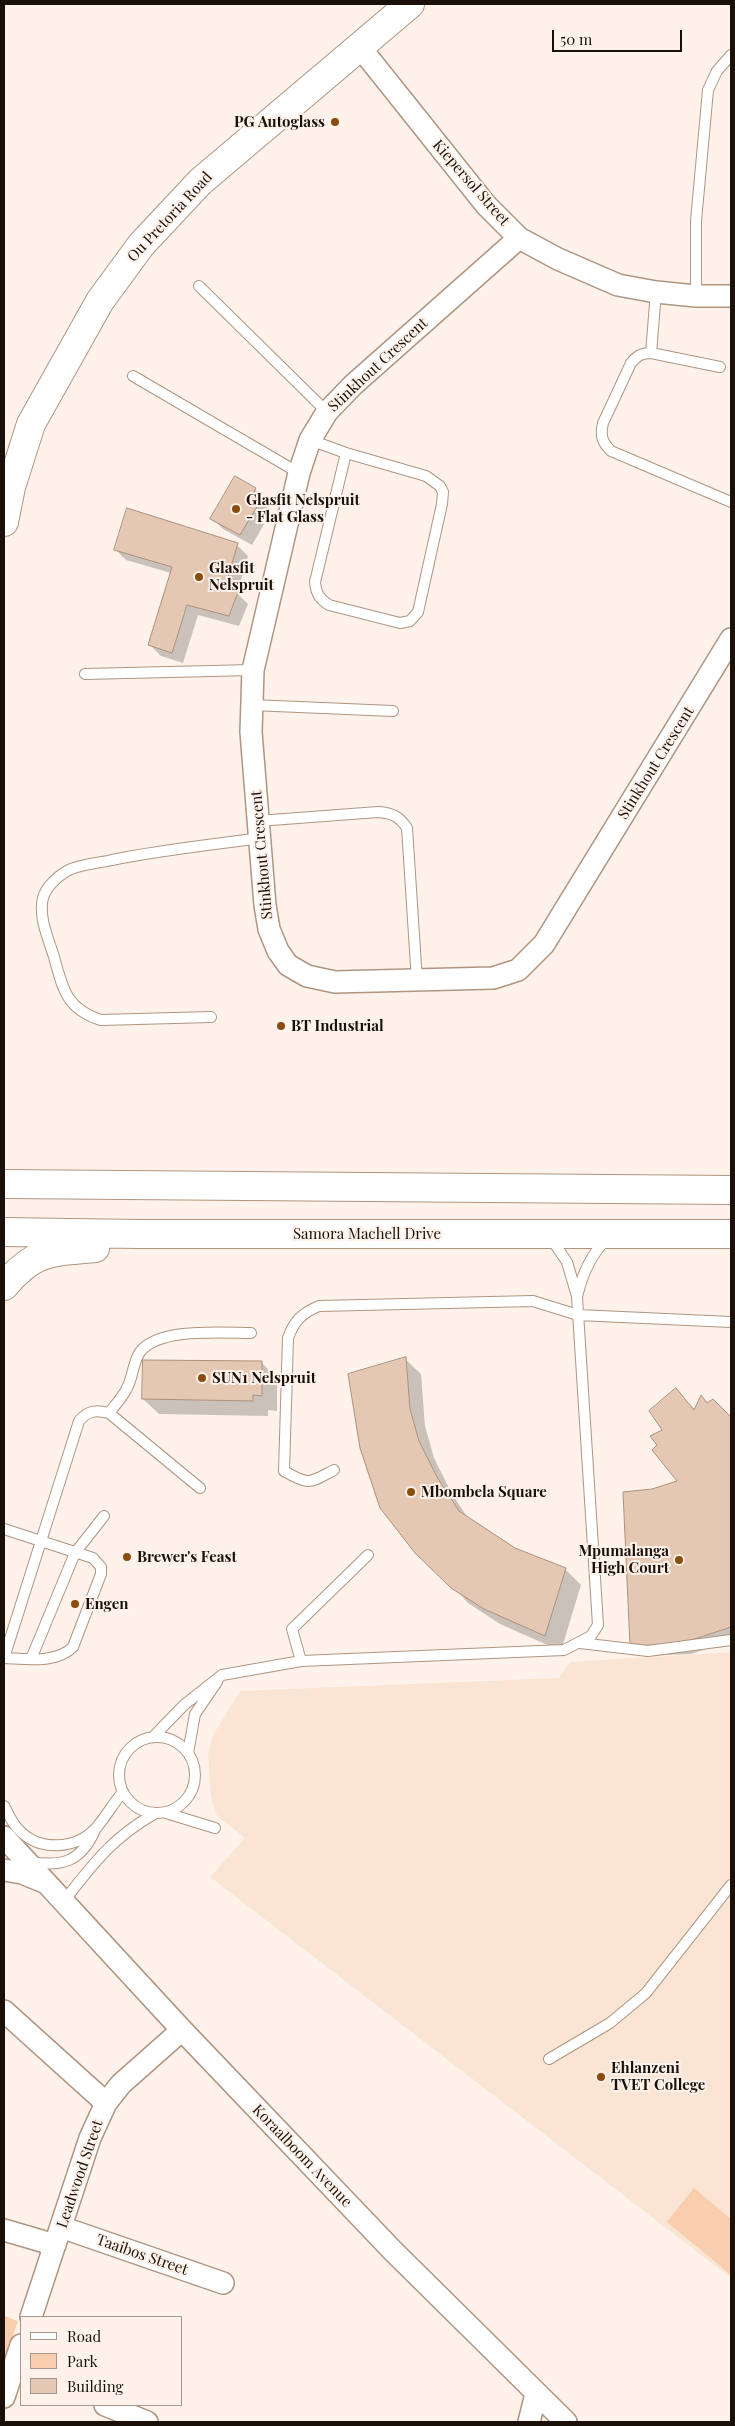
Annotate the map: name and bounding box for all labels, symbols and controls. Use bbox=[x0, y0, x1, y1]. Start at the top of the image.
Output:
scale bar bbox=[555, 20, 685, 52]
text: 50 m bbox=[560, 29, 592, 49]
place label: PG Autoglass bbox=[234, 113, 325, 131]
marker: PG Autoglass bbox=[329, 116, 341, 128]
street label: Kiepersol Street bbox=[429, 136, 513, 230]
street label: Ou Pretoria Road bbox=[124, 168, 216, 266]
street label: Stinkhout Crescent bbox=[325, 314, 431, 416]
place label: Glasfit Nelspruit - Flat Glass bbox=[246, 491, 360, 526]
marker: Glasfit Nelspruit - Flat Glass bbox=[230, 503, 242, 515]
place label: Glasfit Nelspruit bbox=[209, 559, 274, 594]
marker: Glasfit Nelspruit bbox=[193, 571, 205, 583]
street label: Stinkhout Crescent bbox=[614, 703, 698, 823]
street label: Stinkhout Crescent bbox=[247, 790, 277, 920]
place label: BT Industrial bbox=[291, 1017, 384, 1035]
marker: BT Industrial bbox=[275, 1020, 287, 1032]
street label: Samora Machell Drive bbox=[293, 1225, 441, 1243]
place label: SUN1 Nelspruit bbox=[212, 1369, 316, 1387]
marker: SUN1 Nelspruit bbox=[196, 1372, 208, 1384]
place label: Mbombela Square bbox=[421, 1483, 547, 1501]
marker: Mbombela Square bbox=[405, 1486, 417, 1498]
place label: Mpumalanga High Court bbox=[578, 1542, 669, 1577]
place label: Brewer's Feast bbox=[137, 1548, 237, 1566]
marker: Brewer's Feast bbox=[121, 1551, 133, 1563]
marker: Mpumalanga High Court bbox=[673, 1554, 685, 1566]
place label: Engen bbox=[85, 1595, 128, 1613]
marker: Engen bbox=[69, 1598, 81, 1610]
place label: Ehlanzeni TVET College bbox=[611, 2059, 705, 2094]
marker: Ehlanzeni TVET College bbox=[595, 2071, 607, 2083]
street label: Koraalboom Avenue bbox=[249, 2101, 355, 2211]
street label: Leadwood Street bbox=[53, 2118, 107, 2230]
street label: Taaibos Street bbox=[94, 2231, 190, 2279]
legend bbox=[20, 2316, 182, 2406]
text: Road bbox=[67, 2326, 101, 2346]
text: Park bbox=[67, 2351, 98, 2371]
text: Building bbox=[67, 2376, 123, 2396]

